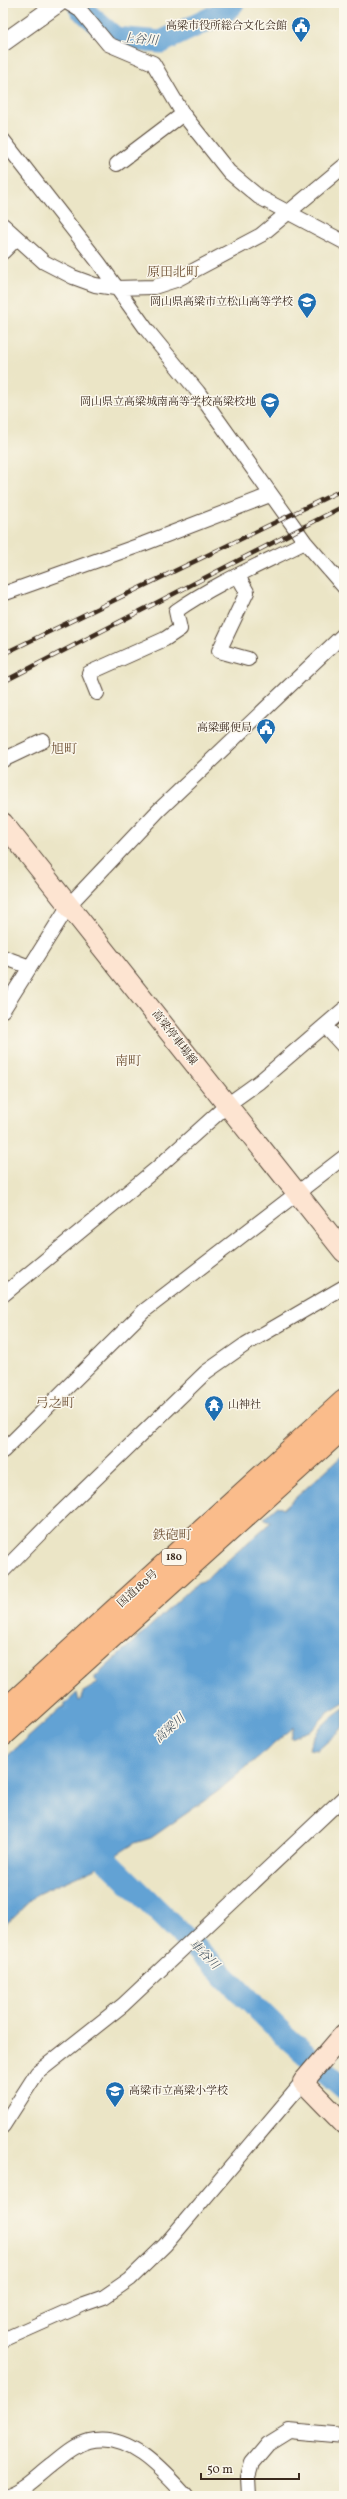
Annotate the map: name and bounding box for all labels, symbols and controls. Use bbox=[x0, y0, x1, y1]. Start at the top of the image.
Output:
public building icon: 高梁市役所総合文化会館 bbox=[290, 15, 312, 43]
place label: 高梁市役所総合文化会館 bbox=[166, 19, 287, 34]
water label: 上谷川 bbox=[121, 31, 161, 49]
district label: 原田北町 bbox=[147, 264, 199, 282]
school or university icon: 岡山県高梁市立松山高等学校 bbox=[296, 291, 318, 319]
place label: 岡山県高梁市立松山高等学校 bbox=[150, 295, 293, 310]
school or university icon: 岡山県立高梁城南高等学校高梁校地 bbox=[259, 391, 281, 419]
place label: 岡山県立高梁城南高等学校高梁校地 bbox=[80, 395, 256, 410]
public building icon: 高梁郵便局 bbox=[255, 717, 277, 745]
place label: 高梁郵便局 bbox=[197, 721, 252, 736]
district label: 旭町 bbox=[51, 741, 77, 759]
street label: 高梁停車場線 bbox=[148, 1007, 200, 1069]
district label: 南町 bbox=[115, 1053, 141, 1071]
temple icon: 山神社 bbox=[203, 1394, 225, 1422]
district label: 弓之町 bbox=[35, 1395, 75, 1413]
place label: 山神社 bbox=[228, 1398, 261, 1413]
district label: 鉄砲町 bbox=[152, 1527, 192, 1545]
road number: 180 bbox=[162, 1549, 186, 1565]
street label: 国道180号 bbox=[115, 1567, 161, 1611]
water label: 高梁川 bbox=[151, 1710, 190, 1747]
water label: 車谷川 bbox=[186, 1937, 224, 1975]
school or university icon: 高梁市立高梁小学校 bbox=[104, 2080, 126, 2108]
place label: 高梁市立高梁小学校 bbox=[129, 2084, 228, 2099]
scale bar bbox=[201, 2455, 299, 2481]
text: 50 m bbox=[207, 2462, 233, 2478]

